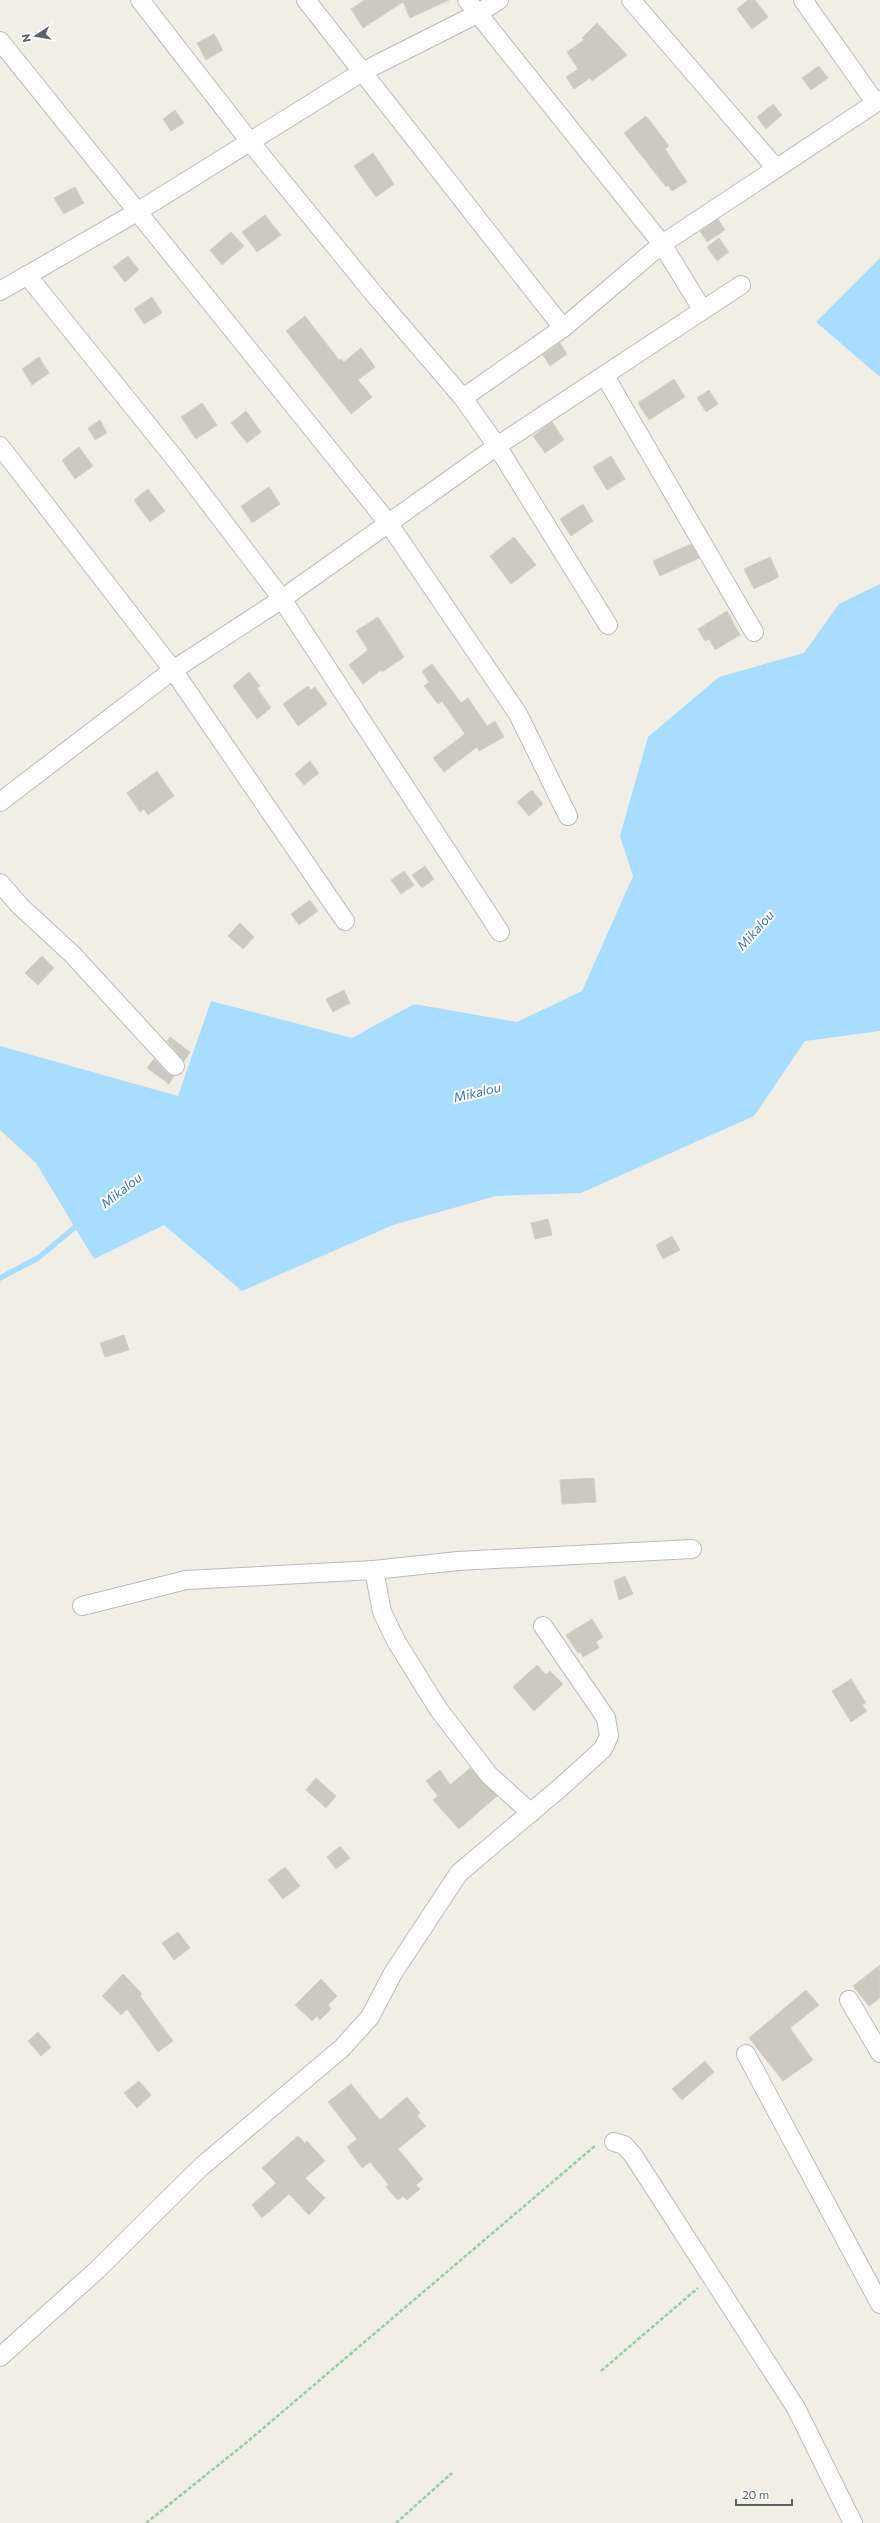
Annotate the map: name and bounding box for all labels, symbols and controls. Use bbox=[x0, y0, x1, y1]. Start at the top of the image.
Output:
north arrow bbox=[16, 16, 56, 56]
text: N bbox=[19, 33, 33, 44]
water label: Mikalou bbox=[733, 907, 777, 953]
water label: Mikalou bbox=[452, 1079, 502, 1105]
water label: Mikalou bbox=[97, 1169, 145, 1211]
scale bar bbox=[736, 2481, 792, 2507]
text: 20 m bbox=[742, 2487, 769, 2501]

